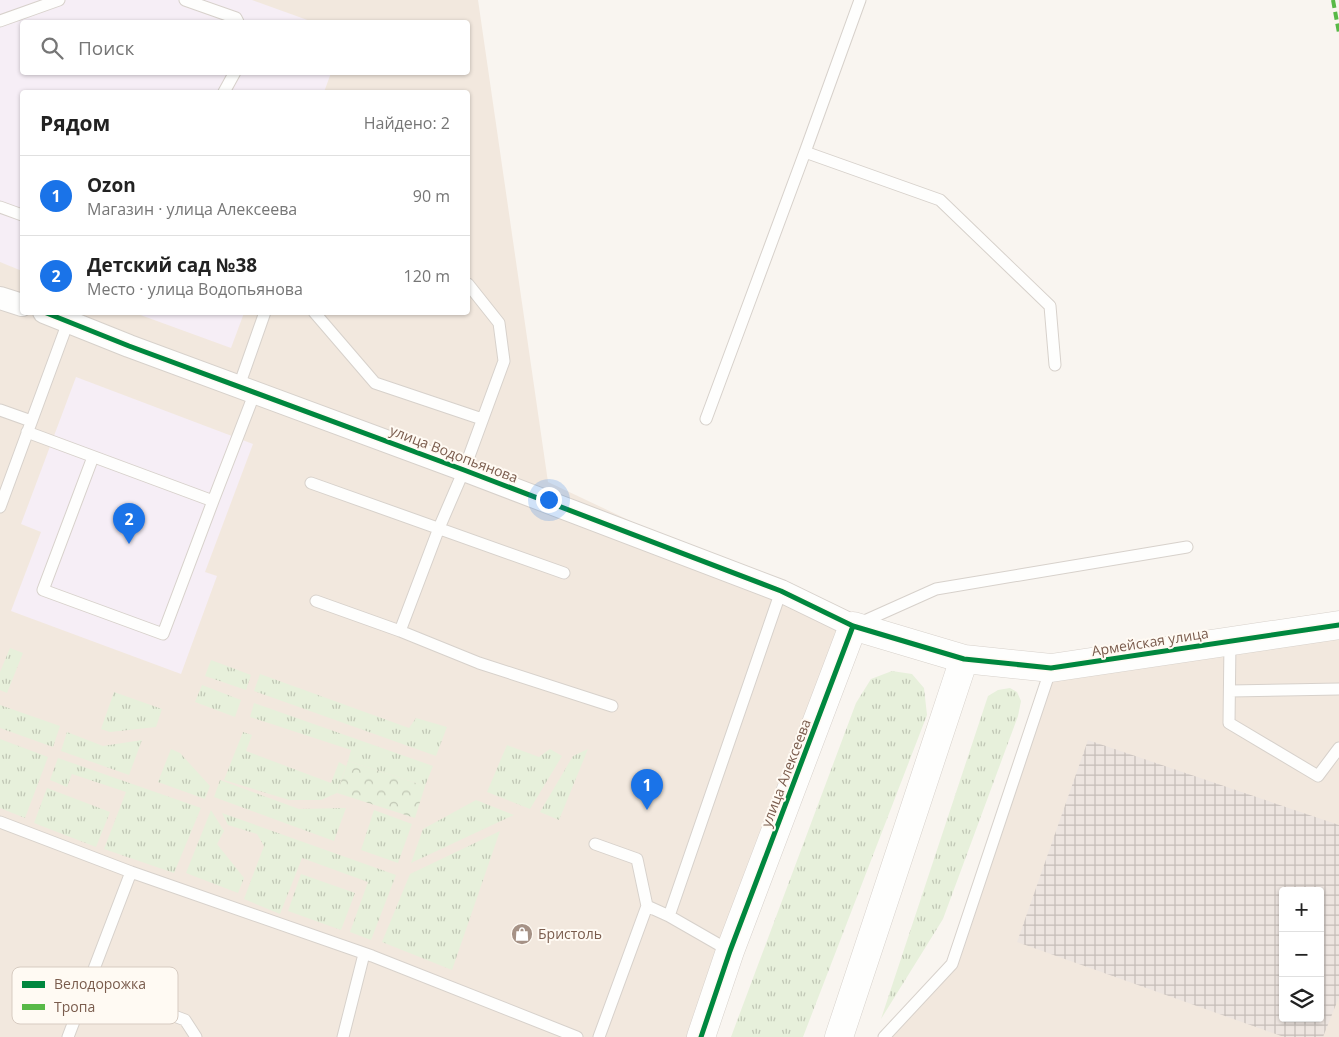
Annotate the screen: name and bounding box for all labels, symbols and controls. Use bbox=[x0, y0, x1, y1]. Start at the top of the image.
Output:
search box bbox=[20, 20, 470, 75]
icon: search bbox=[38, 34, 66, 62]
text: Поиск bbox=[78, 35, 134, 61]
text: Рядом bbox=[40, 109, 110, 137]
text: Найдено: 2 bbox=[364, 112, 450, 134]
text: Ozon bbox=[87, 172, 136, 198]
text: 1 bbox=[51, 185, 61, 207]
text: 90 m bbox=[413, 185, 450, 207]
text: Магазин · улица Алексеева bbox=[87, 198, 297, 220]
text: Детский сад №38 bbox=[87, 252, 257, 278]
text: 2 bbox=[51, 265, 61, 287]
text: 120 m bbox=[404, 265, 450, 287]
text: Место · улица Водопьянова bbox=[87, 278, 303, 300]
street label: улица Водопьянова bbox=[387, 420, 521, 487]
your location bbox=[536, 487, 562, 513]
pin: 2 bbox=[113, 503, 145, 544]
street label: Армейская улица bbox=[1090, 623, 1210, 660]
street label: улица Алексеева bbox=[756, 716, 815, 830]
pin: 1 bbox=[631, 769, 663, 810]
map controls bbox=[1279, 887, 1324, 1022]
button: + bbox=[1279, 887, 1324, 932]
shop icon: Бристоль bbox=[510, 922, 534, 946]
place label: Бристоль bbox=[538, 924, 602, 943]
button: − bbox=[1279, 932, 1324, 977]
legend bbox=[12, 967, 178, 1024]
text: Велодорожка bbox=[54, 974, 146, 993]
button: layers bbox=[1279, 977, 1324, 1022]
text: Тропа bbox=[54, 997, 95, 1016]

